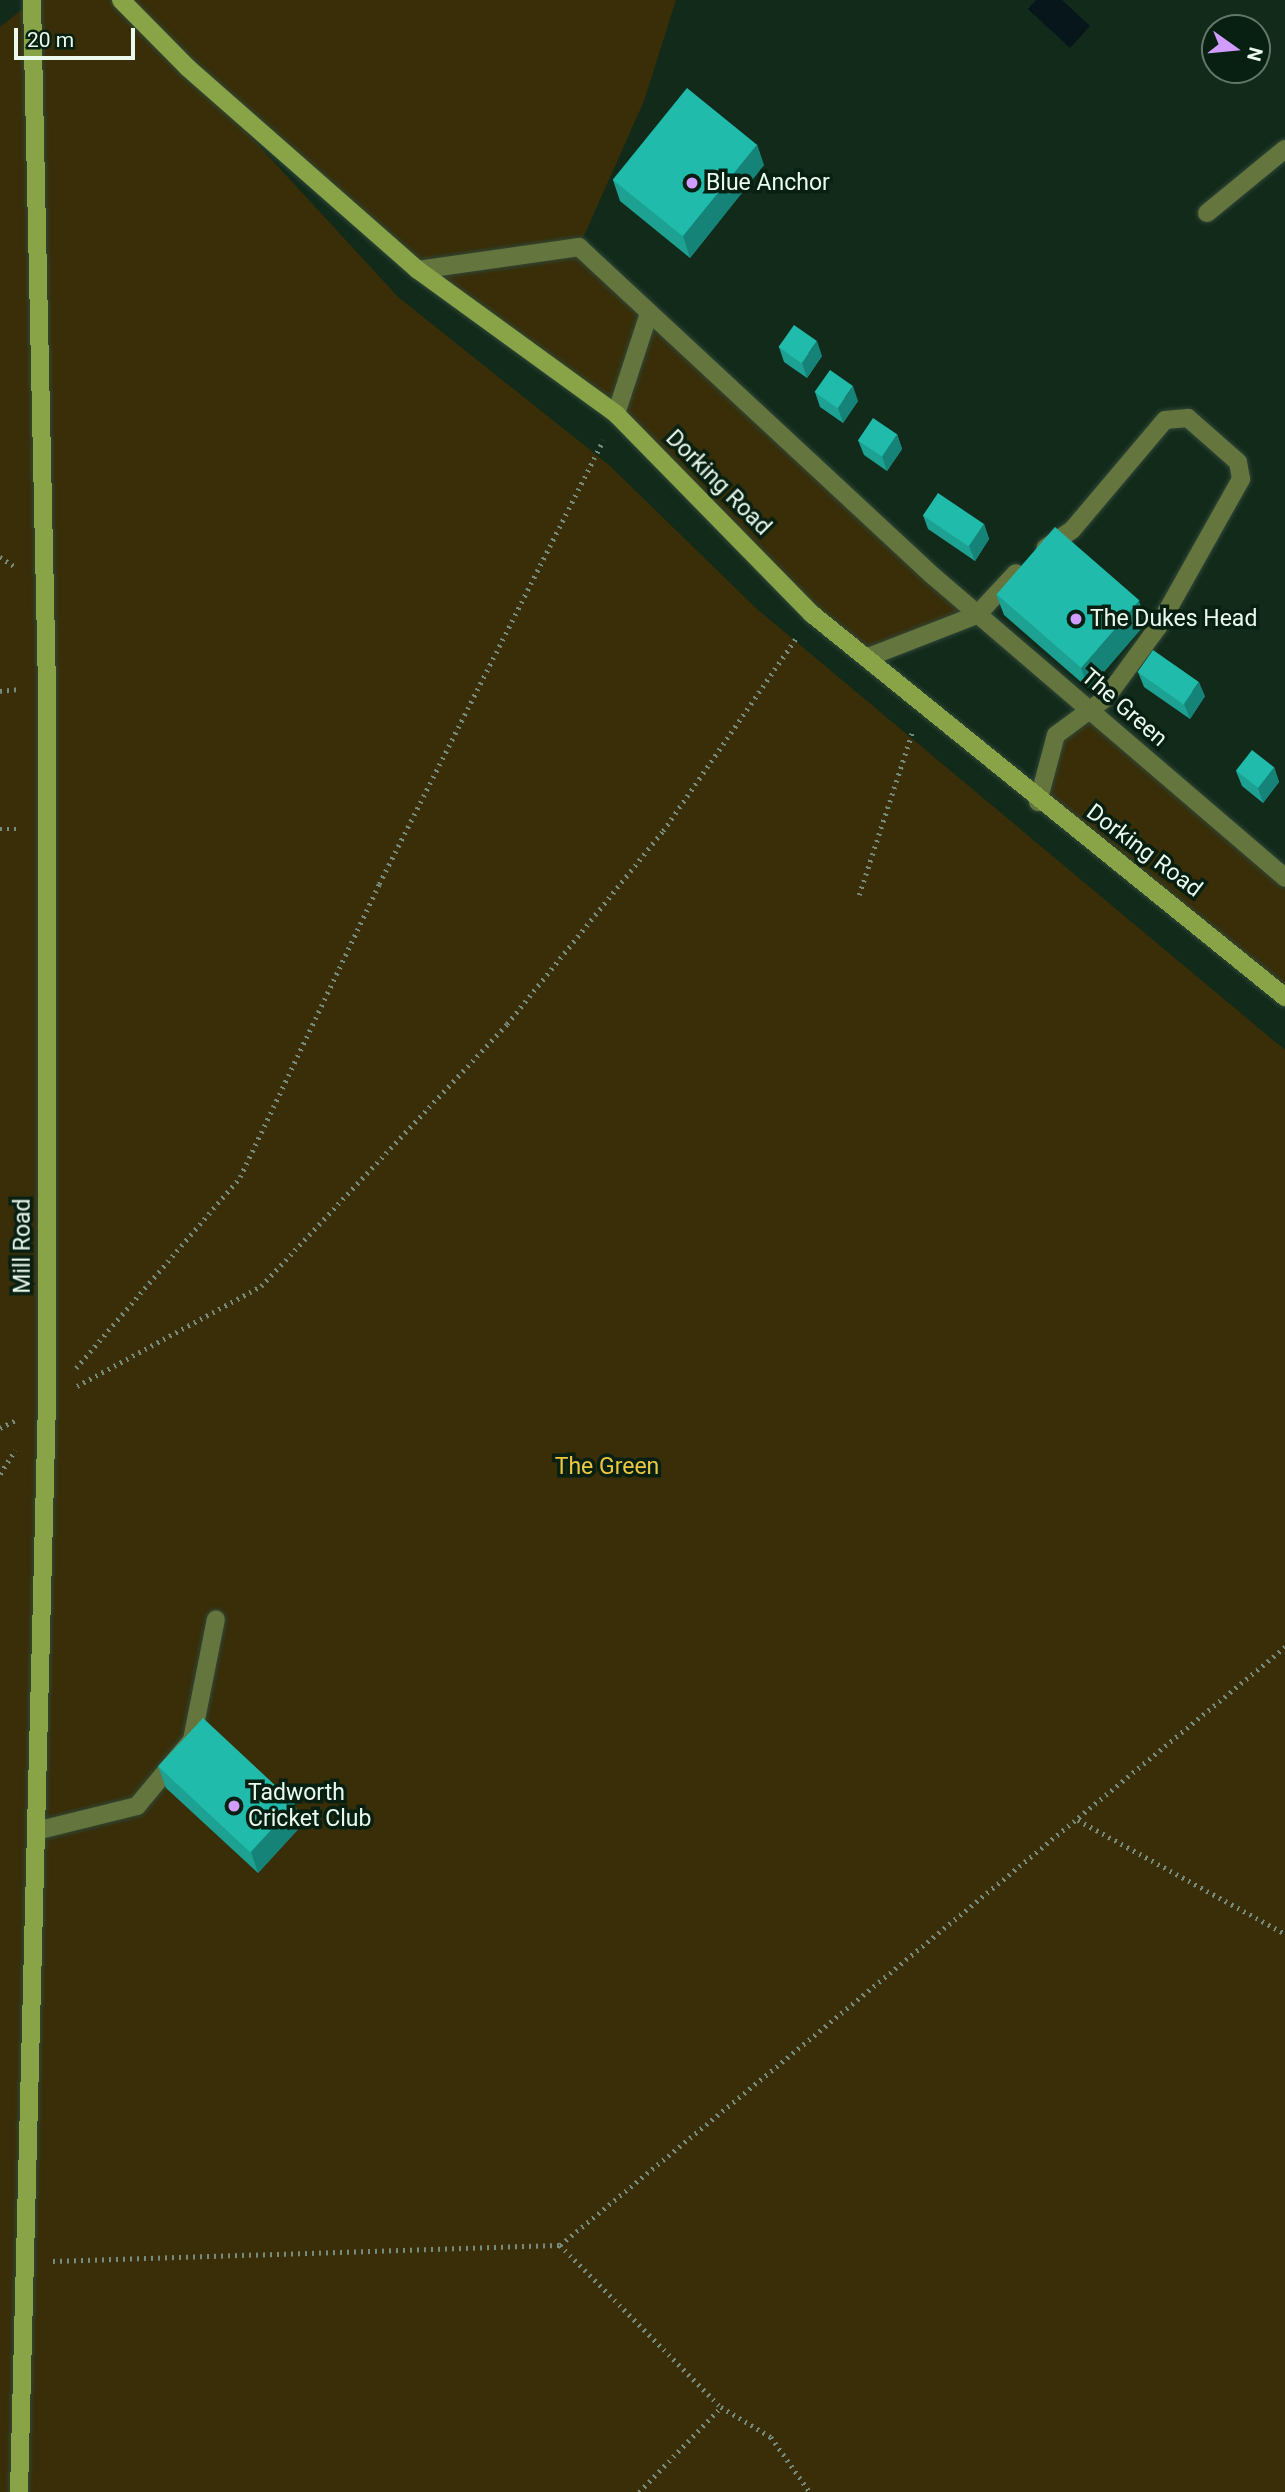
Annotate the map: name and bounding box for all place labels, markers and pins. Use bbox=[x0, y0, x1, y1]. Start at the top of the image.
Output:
place label: Blue Anchor bbox=[706, 169, 830, 197]
marker: Blue Anchor bbox=[684, 175, 700, 191]
place label: The Dukes Head bbox=[1090, 605, 1257, 633]
marker: The Dukes Head bbox=[1068, 611, 1084, 627]
place label: Tadworth Cricket Club bbox=[248, 1779, 371, 1833]
marker: Tadworth Cricket Club bbox=[226, 1798, 242, 1814]

